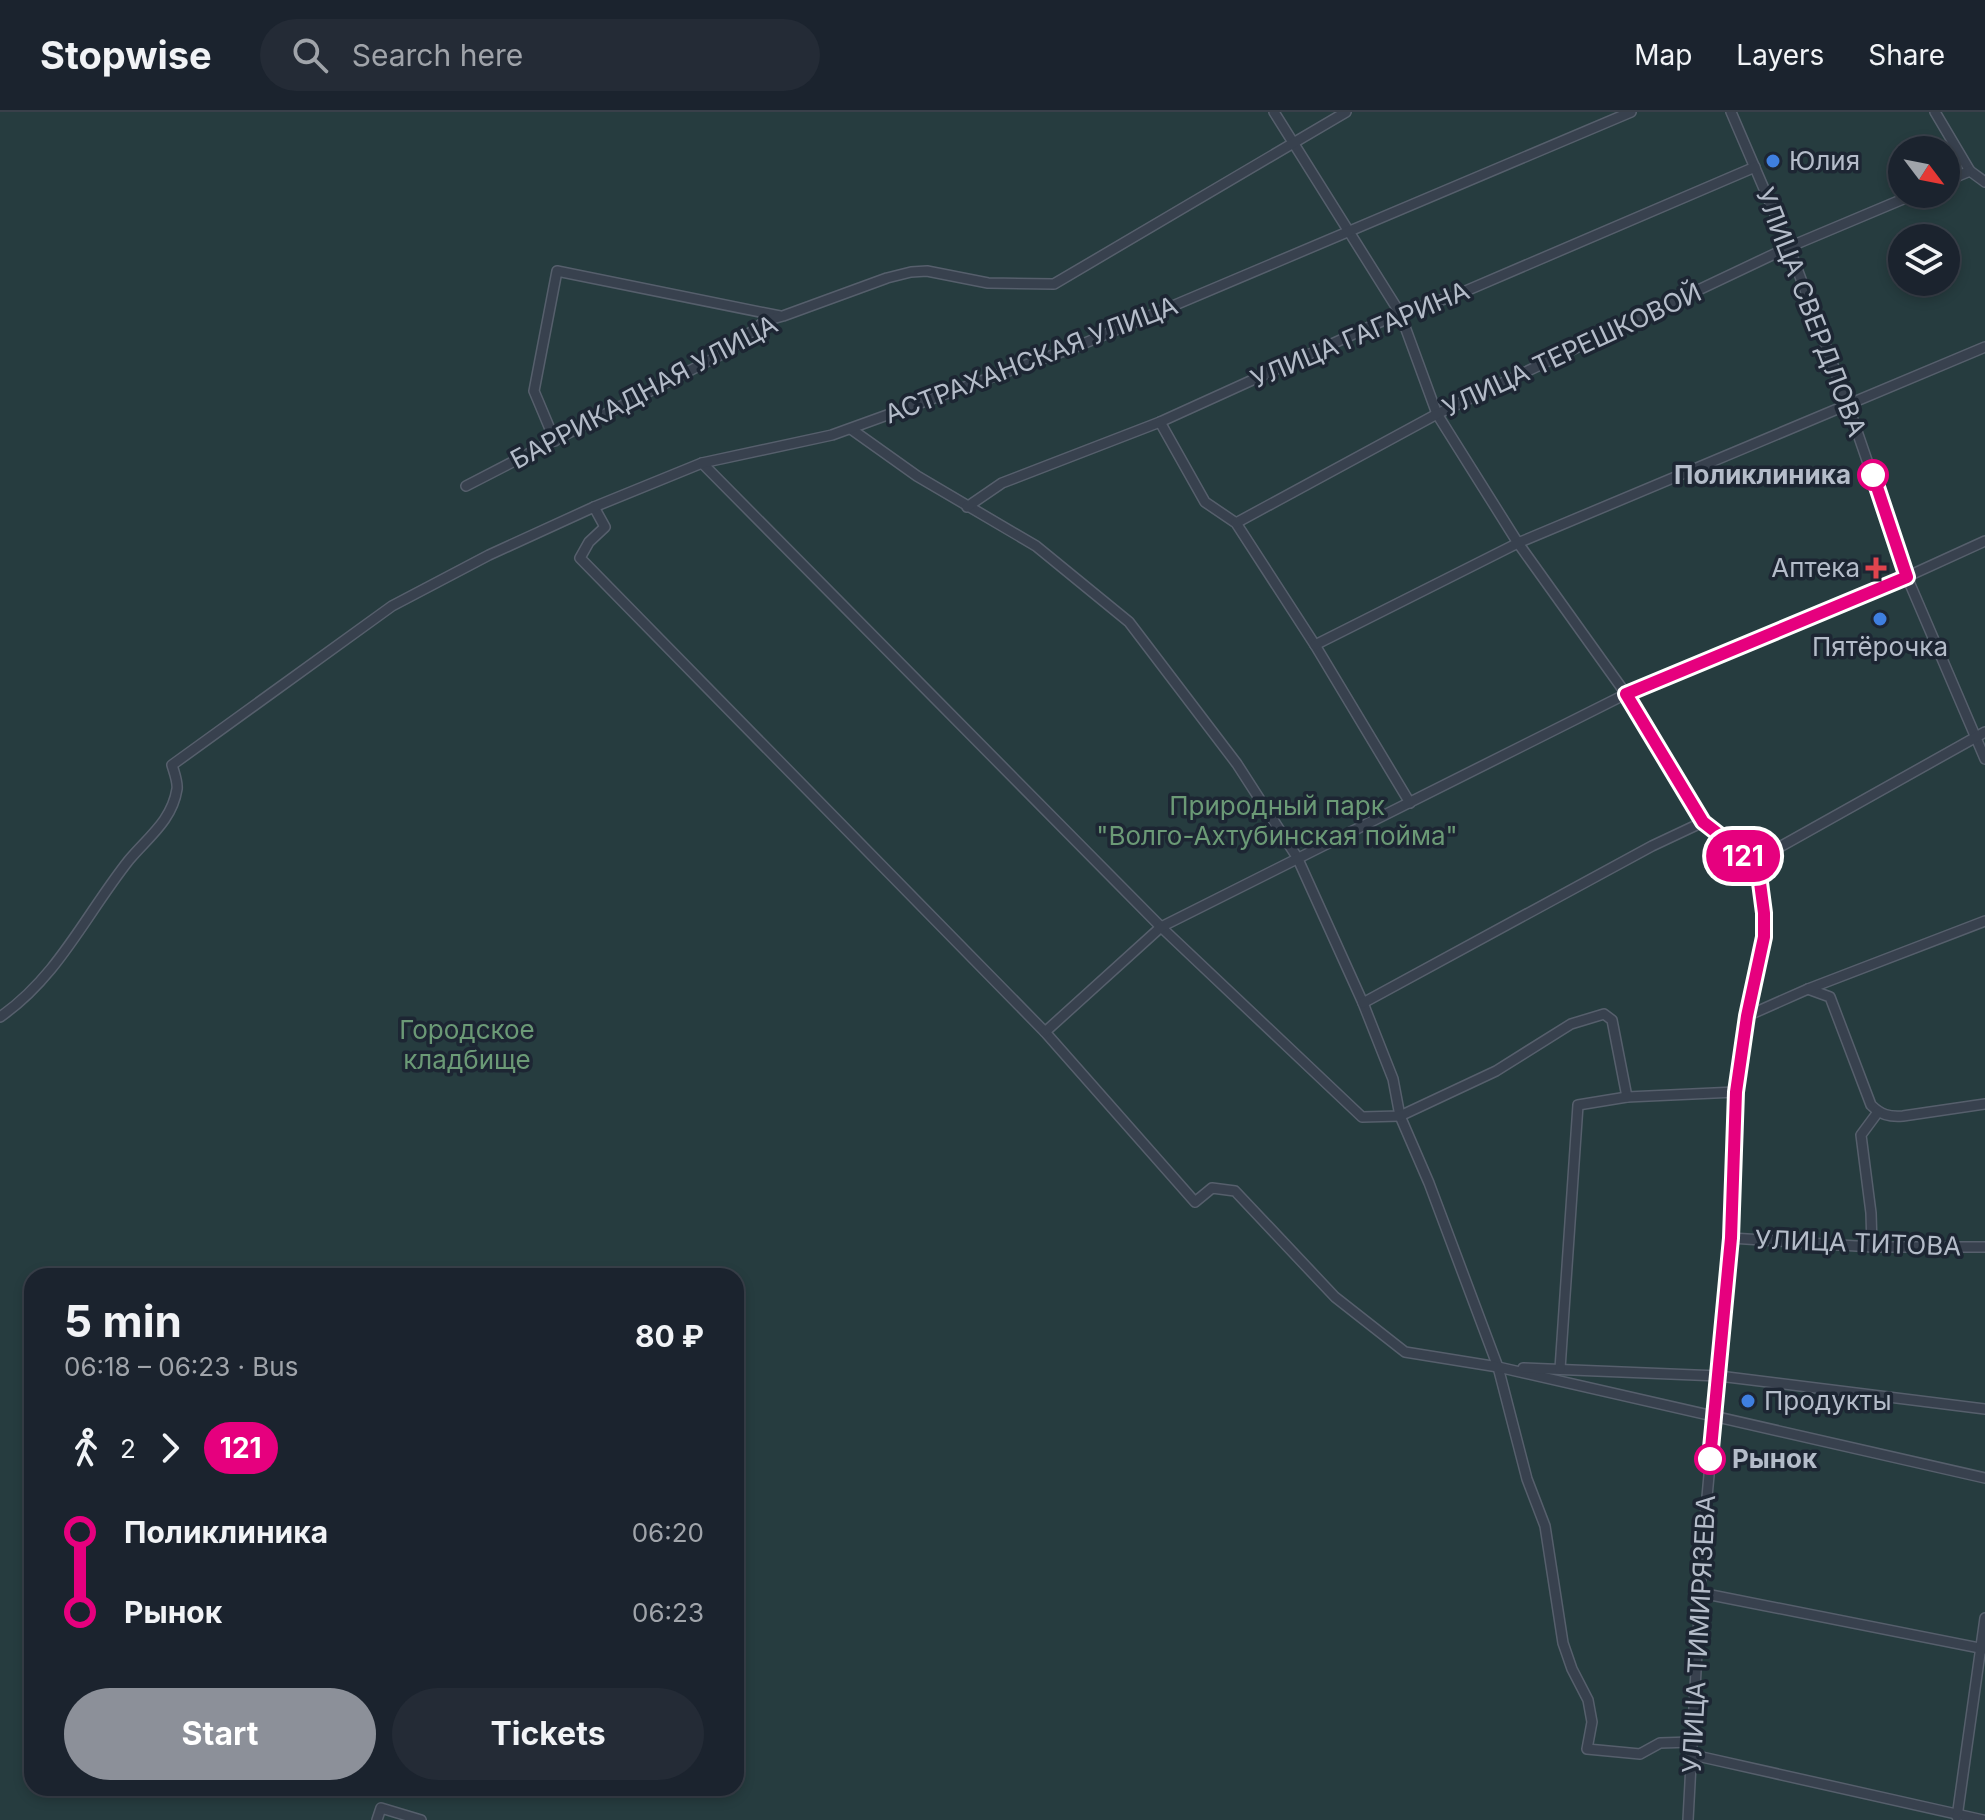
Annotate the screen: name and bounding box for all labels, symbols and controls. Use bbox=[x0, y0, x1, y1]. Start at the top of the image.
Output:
search box bbox=[260, 19, 820, 91]
text: Stopwise bbox=[40, 32, 212, 78]
icon: search bbox=[288, 33, 332, 77]
text: Search here bbox=[352, 37, 523, 73]
text: Map bbox=[1634, 38, 1692, 72]
text: Layers bbox=[1736, 38, 1824, 72]
text: Share bbox=[1868, 38, 1945, 72]
north arrow bbox=[1888, 136, 1960, 208]
map controls bbox=[1888, 136, 1960, 296]
place label: Юлия bbox=[1789, 145, 1860, 176]
marker: Юлия bbox=[1764, 152, 1782, 170]
street label: УЛИЦА СВЕРДЛОВА bbox=[1750, 183, 1873, 441]
button: layers bbox=[1888, 224, 1960, 296]
street label: УЛИЦА ГАГАРИНА bbox=[1246, 274, 1474, 395]
street label: УЛИЦА ТЕРЕШКОВОЙ bbox=[1438, 276, 1706, 423]
street label: АСТРАХАНСКАЯ УЛИЦА bbox=[880, 289, 1182, 430]
street label: БАРРИКАДНАЯ УЛИЦА bbox=[505, 308, 782, 475]
place label: Поликлиника bbox=[1674, 459, 1851, 490]
marker: Поликлиника bbox=[1858, 460, 1888, 490]
place label: Аптека bbox=[1771, 552, 1860, 583]
marker: Аптека bbox=[1867, 559, 1885, 577]
marker: Пятёрочка bbox=[1871, 610, 1889, 628]
place label: Пятёрочка bbox=[1812, 631, 1948, 662]
park label: Природный парк "Волго-Ахтубинская пойма" bbox=[1096, 790, 1458, 851]
line badge: 121 bbox=[1697, 830, 1789, 882]
text: 121 bbox=[1722, 839, 1764, 873]
park label: Городское кладбище bbox=[399, 1014, 535, 1075]
street label: УЛИЦА ТИТОВА bbox=[1754, 1223, 1962, 1262]
text: 5 min bbox=[64, 1294, 182, 1348]
text: 80 ₽ bbox=[635, 1318, 704, 1354]
text: 06:18 – 06:23 · Bus bbox=[64, 1351, 298, 1382]
place label: Продукты bbox=[1764, 1385, 1892, 1416]
marker: Продукты bbox=[1739, 1392, 1757, 1410]
icon: walk bbox=[64, 1426, 108, 1470]
icon: forward bbox=[148, 1426, 192, 1470]
text: 121 bbox=[220, 1431, 262, 1465]
text: 2 bbox=[120, 1433, 136, 1464]
place label: Рынок bbox=[1732, 1443, 1818, 1474]
marker: Рынок bbox=[1695, 1444, 1725, 1474]
street label: УЛИЦА ТИМИРЯЗЕВА bbox=[1676, 1494, 1721, 1774]
text: Поликлиника bbox=[124, 1514, 328, 1550]
text: 06:20 bbox=[632, 1517, 704, 1548]
text: Рынок bbox=[124, 1594, 222, 1630]
text: 06:23 bbox=[632, 1597, 704, 1628]
button: Start bbox=[64, 1688, 376, 1780]
button: Tickets bbox=[392, 1688, 704, 1780]

